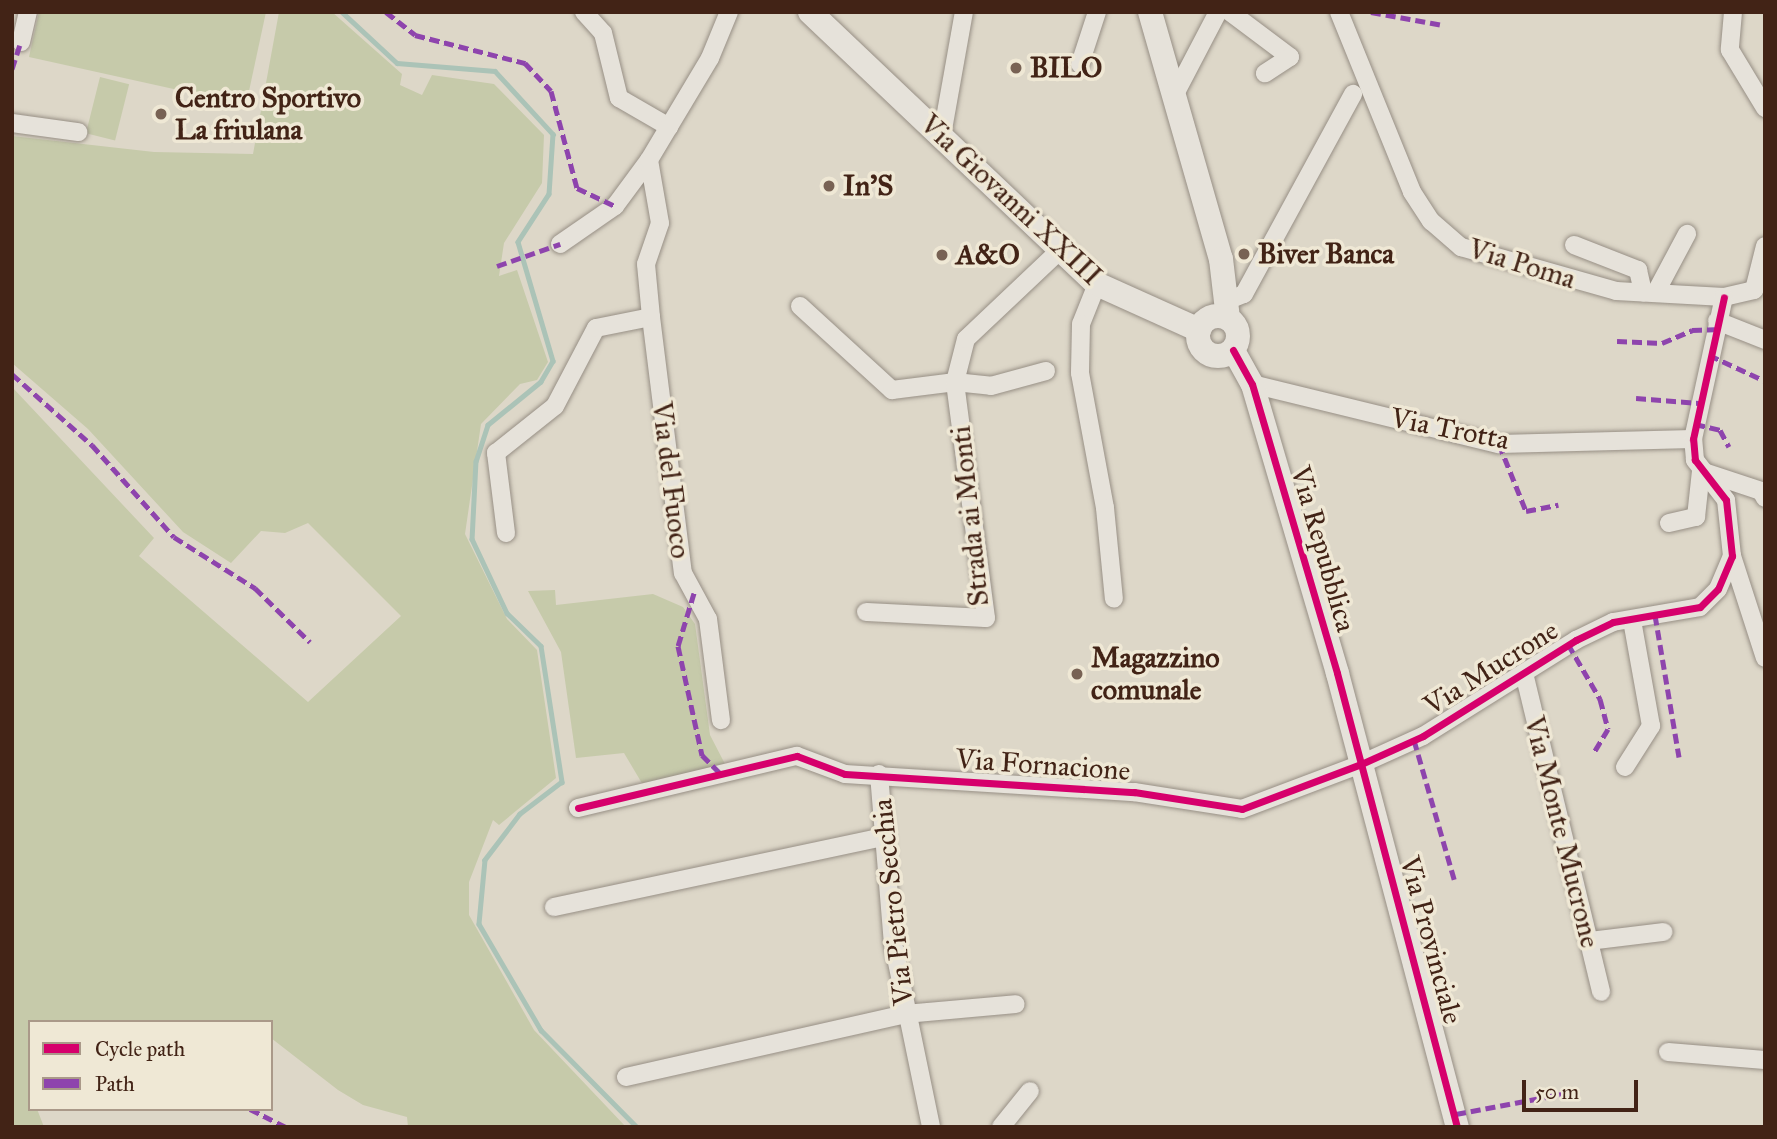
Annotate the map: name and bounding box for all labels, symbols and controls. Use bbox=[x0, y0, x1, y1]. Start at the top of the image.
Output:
place label: BILO bbox=[1030, 51, 1102, 85]
marker: BILO bbox=[1008, 60, 1024, 76]
place label: Centro Sportivo La friulana bbox=[175, 81, 361, 147]
marker: Centro Sportivo La friulana bbox=[153, 106, 169, 122]
street label: Via Giovanni XXIII bbox=[913, 107, 1109, 293]
place label: In'S bbox=[843, 169, 893, 203]
marker: In'S bbox=[821, 178, 837, 194]
street label: Via Poma bbox=[1465, 232, 1579, 296]
place label: Biver Banca bbox=[1258, 237, 1394, 271]
place label: A&O bbox=[956, 238, 1020, 272]
marker: Biver Banca bbox=[1236, 246, 1252, 262]
marker: A&O bbox=[934, 247, 950, 263]
street label: Via del Fuoco bbox=[645, 400, 697, 560]
street label: Via Trotta bbox=[1388, 401, 1512, 457]
street label: Strada ai Monti bbox=[944, 424, 996, 608]
street label: Via Repubblica bbox=[1283, 462, 1363, 636]
street label: Via Mucrone bbox=[1418, 614, 1564, 722]
place label: Magazzino comunale bbox=[1091, 641, 1220, 707]
marker: Magazzino comunale bbox=[1069, 666, 1085, 682]
street label: Via Monte Mucrone bbox=[1517, 713, 1607, 951]
street label: Via Fornacione bbox=[955, 742, 1131, 788]
street label: Via Pietro Secchia bbox=[865, 797, 921, 1007]
street label: Via Provinciale bbox=[1392, 852, 1470, 1028]
legend bbox=[28, 1020, 273, 1111]
text: Cycle path bbox=[95, 1036, 185, 1062]
scale bar bbox=[1525, 1066, 1640, 1110]
text: Path bbox=[95, 1071, 135, 1097]
text: 50 m bbox=[1535, 1079, 1579, 1105]

